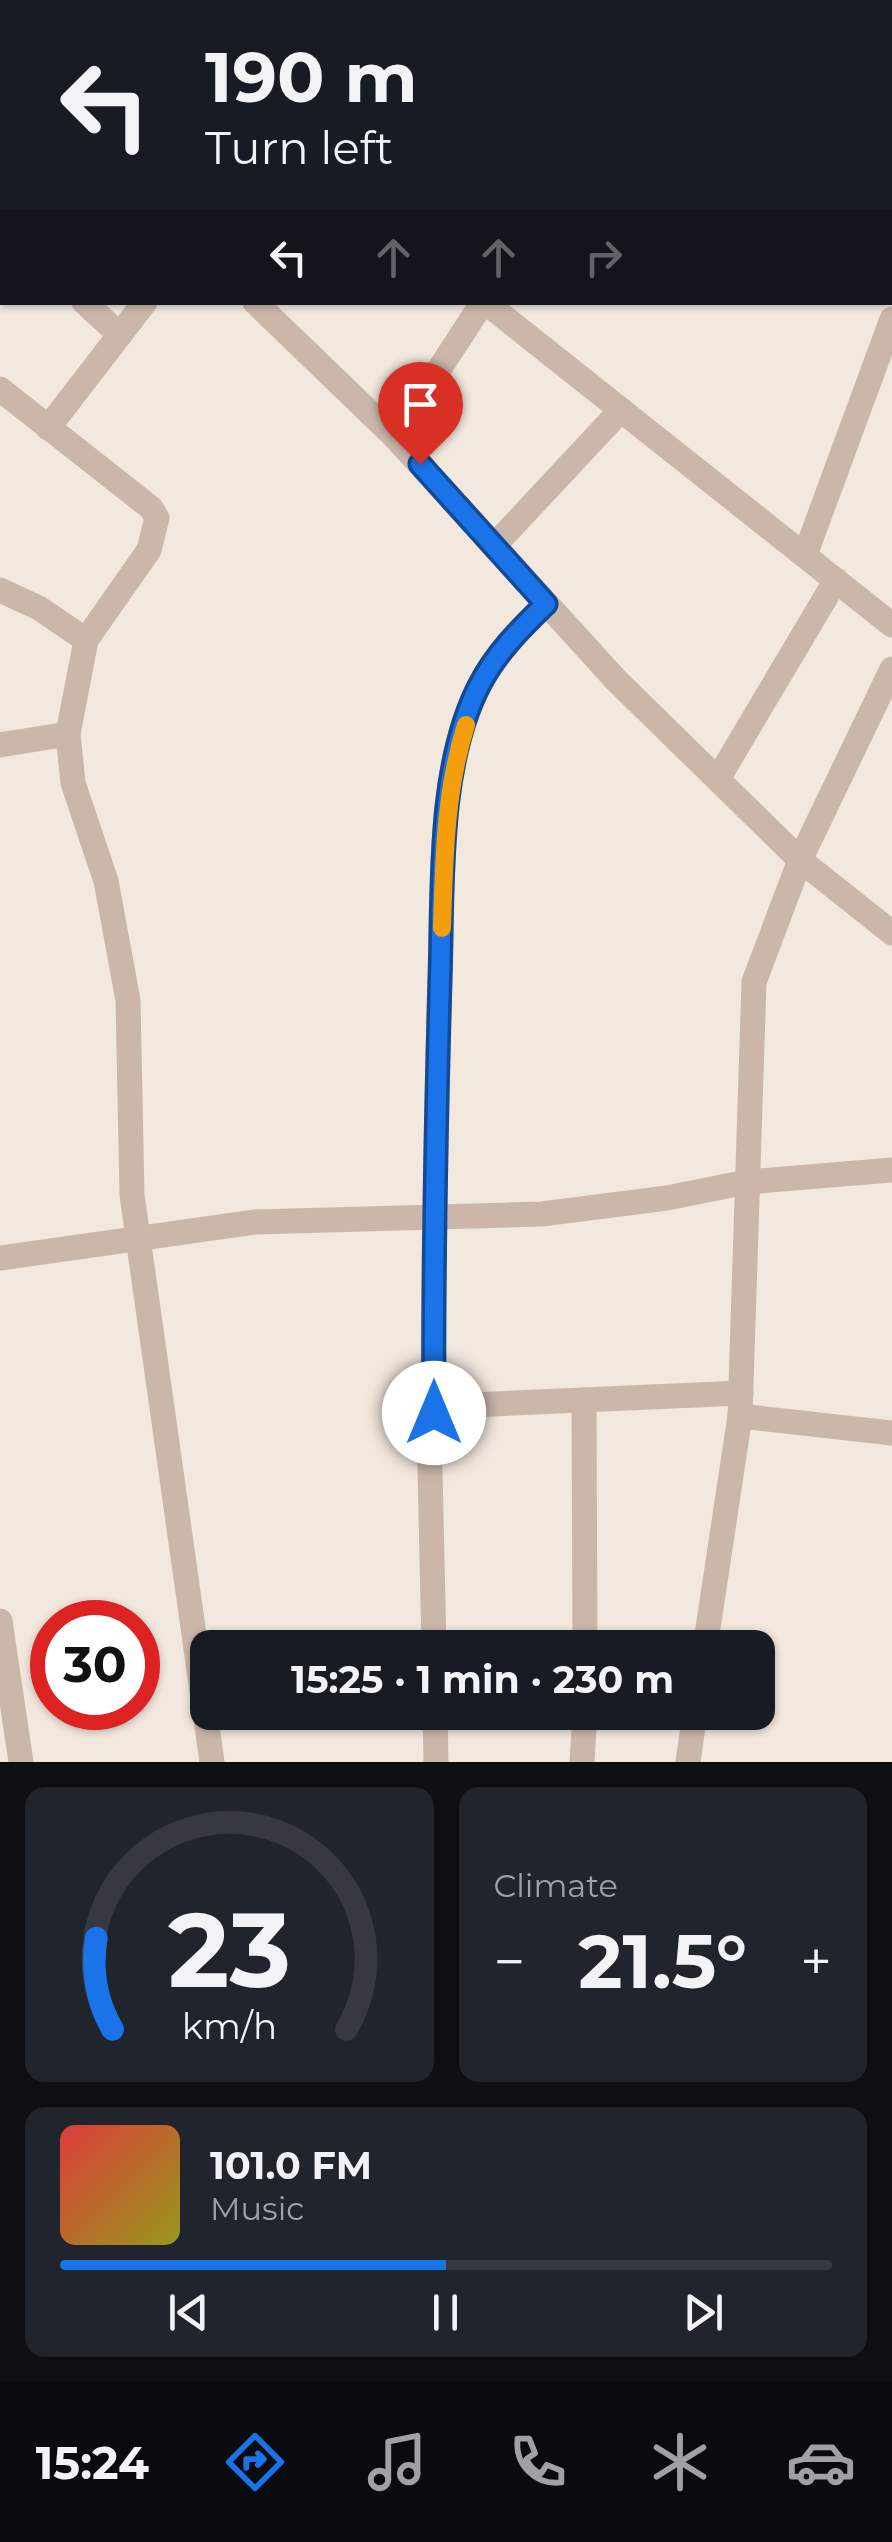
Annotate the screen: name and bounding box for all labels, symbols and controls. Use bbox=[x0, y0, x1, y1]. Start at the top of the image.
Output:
text: 190 m bbox=[205, 34, 418, 120]
icon: left bbox=[40, 40, 170, 170]
text: Turn left bbox=[205, 120, 393, 175]
icon: left bbox=[261, 230, 316, 285]
icon: ahead bbox=[366, 230, 421, 285]
icon: ahead bbox=[471, 230, 526, 285]
icon: right bbox=[576, 230, 631, 285]
pin bbox=[378, 362, 463, 465]
icon: arrive bbox=[393, 377, 448, 432]
position arrow bbox=[382, 1361, 486, 1465]
speed limit sign: 30 bbox=[30, 1600, 160, 1730]
text: 15:25 · 1 min · 230 m bbox=[291, 1656, 674, 1703]
text: Climate bbox=[494, 1866, 618, 1905]
text: 23 bbox=[168, 1886, 291, 2013]
text: 21.5° bbox=[578, 1915, 747, 2007]
text: − bbox=[494, 1928, 525, 1995]
text: + bbox=[800, 1928, 832, 1995]
text: km/h bbox=[182, 2004, 277, 2048]
text: 101.0 FM bbox=[210, 2142, 372, 2189]
text: Music bbox=[210, 2189, 304, 2228]
icon: previous bbox=[161, 2285, 216, 2340]
icon: pause bbox=[418, 2285, 473, 2340]
icon: next bbox=[676, 2285, 731, 2340]
icon: directions bbox=[220, 2427, 290, 2497]
icon: music bbox=[362, 2427, 432, 2497]
icon: phone bbox=[503, 2427, 573, 2497]
icon: climate bbox=[645, 2427, 715, 2497]
icon: car bbox=[786, 2427, 856, 2497]
text: 15:24 bbox=[36, 2435, 149, 2490]

